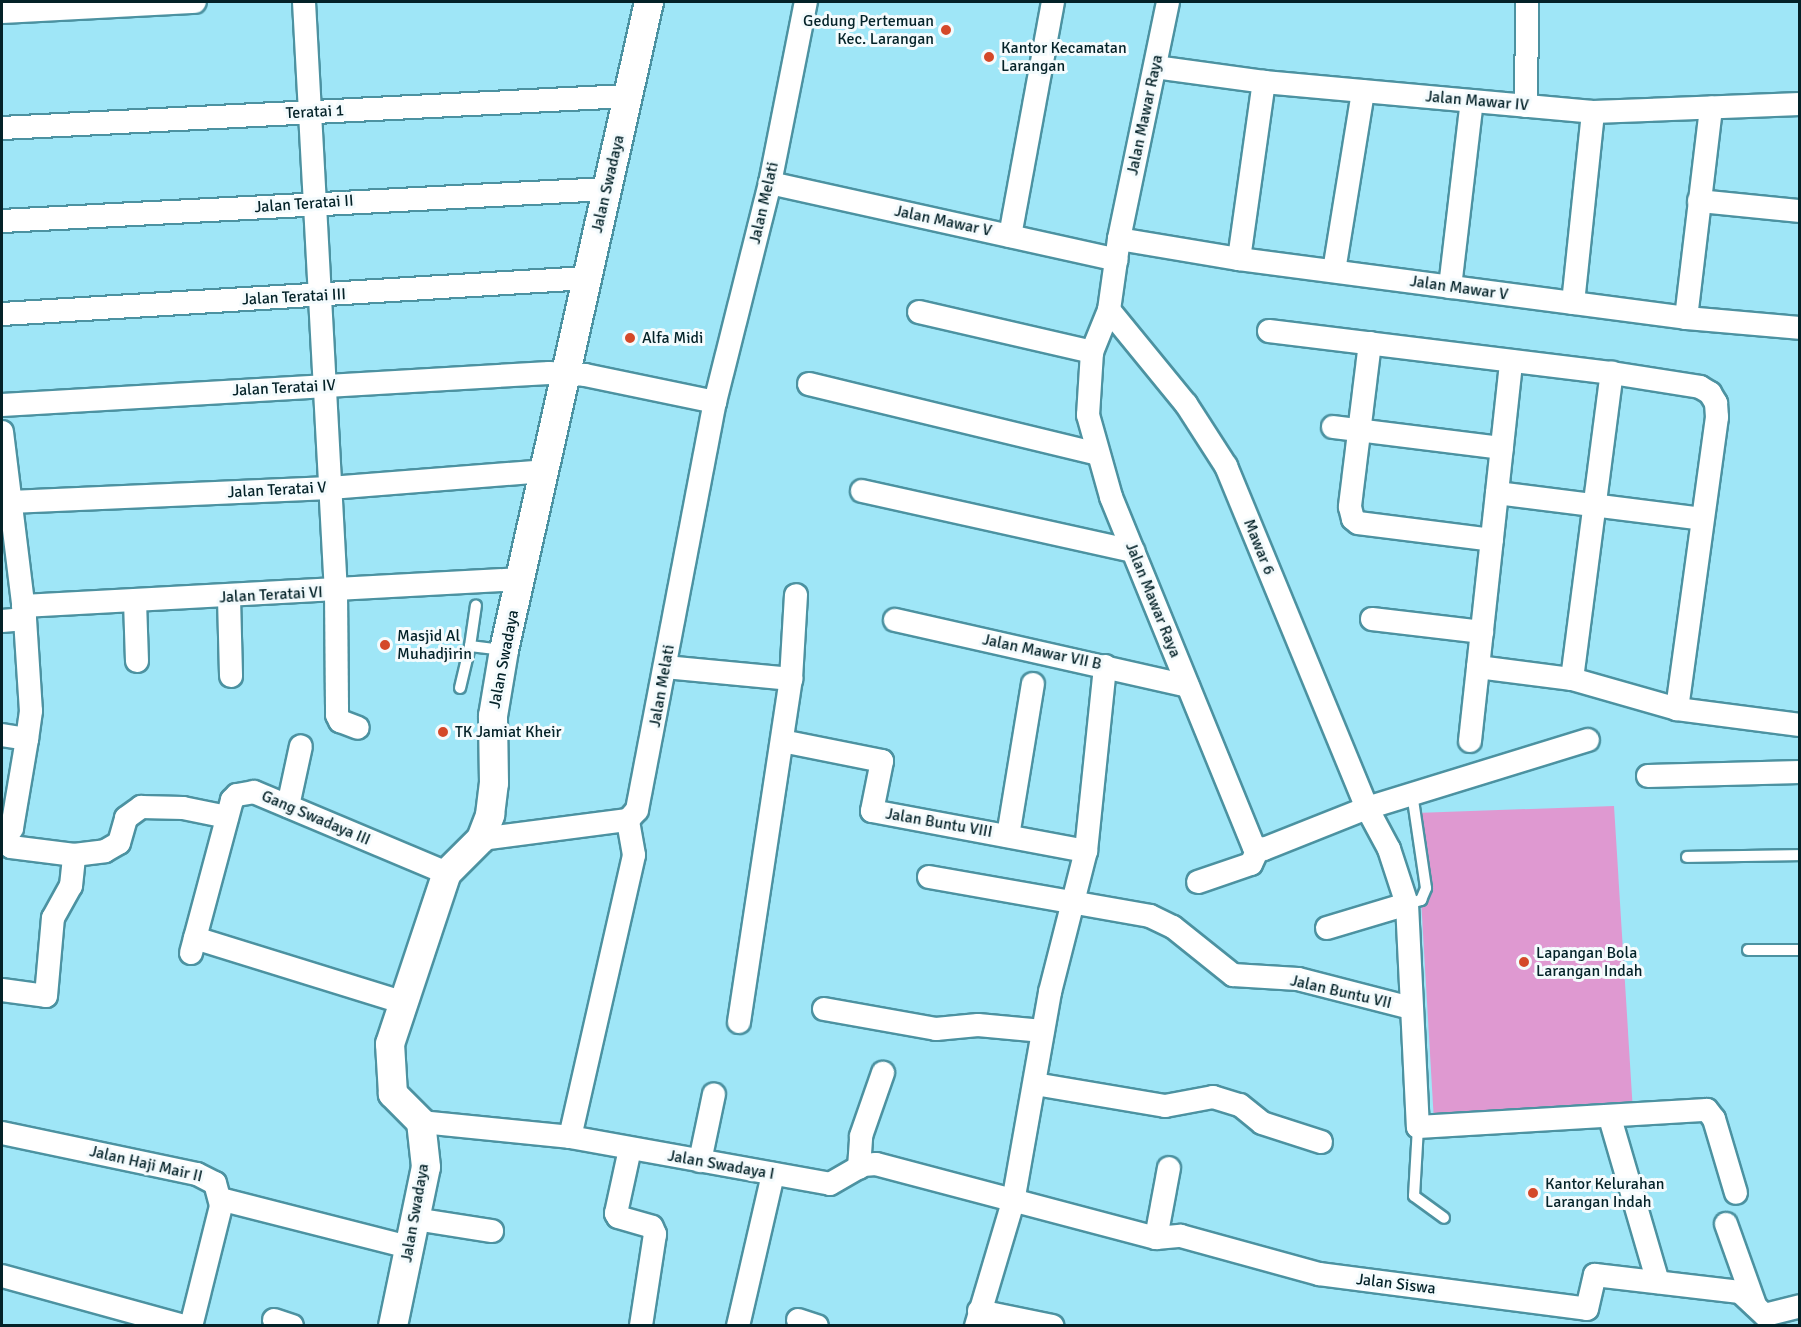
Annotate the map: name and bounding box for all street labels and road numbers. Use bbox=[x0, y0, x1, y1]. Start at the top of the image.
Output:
street label: Jalan Mawar Raya bbox=[1123, 53, 1167, 177]
street label: Jalan Mawar IV bbox=[1425, 87, 1529, 115]
street label: Teratai 1 bbox=[285, 101, 345, 123]
street label: Jalan Swadaya bbox=[587, 133, 629, 235]
street label: Jalan Melati bbox=[745, 160, 783, 246]
street label: Jalan Teratai II bbox=[254, 191, 354, 217]
street label: Jalan Mawar V bbox=[893, 201, 993, 241]
street label: Jalan Mawar V bbox=[1409, 272, 1509, 304]
street label: Jalan Teratai III bbox=[242, 285, 346, 309]
street label: Jalan Teratai IV bbox=[232, 376, 336, 400]
street label: Jalan Teratai V bbox=[227, 478, 327, 502]
street label: Mawar 6 bbox=[1239, 516, 1279, 578]
street label: Jalan Mawar Raya bbox=[1121, 540, 1185, 660]
street label: Jalan Teratai VI bbox=[219, 583, 323, 607]
street label: Jalan Swadaya bbox=[485, 608, 523, 710]
street label: Jalan Mawar VII B bbox=[981, 630, 1103, 674]
street label: Jalan Melati bbox=[645, 643, 679, 729]
street label: Gang Swadaya III bbox=[259, 786, 373, 850]
street label: Jalan Buntu VIII bbox=[884, 804, 994, 842]
street label: Jalan Buntu VII bbox=[1288, 971, 1394, 1013]
street label: Jalan Haji Mair II bbox=[88, 1142, 204, 1186]
street label: Jalan Swadaya I bbox=[666, 1146, 776, 1184]
street label: Jalan Swadaya bbox=[397, 1162, 433, 1264]
street label: Jalan Siswa bbox=[1355, 1270, 1437, 1298]

